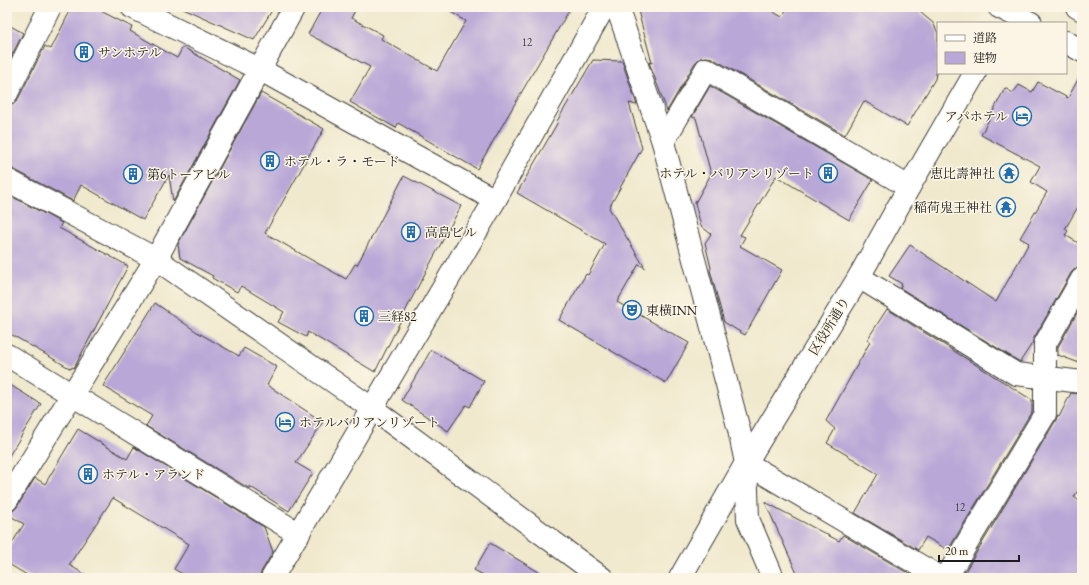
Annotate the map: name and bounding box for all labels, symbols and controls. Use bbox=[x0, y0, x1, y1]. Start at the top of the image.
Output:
legend bbox=[937, 22, 1067, 74]
text: 道路 bbox=[973, 30, 997, 46]
house number: 12 bbox=[522, 35, 533, 49]
building icon: サンホテル bbox=[73, 41, 95, 63]
place label: サンホテル bbox=[98, 44, 162, 61]
text: 建物 bbox=[973, 50, 997, 66]
hotel icon: アパホテル bbox=[1011, 105, 1033, 127]
place label: アパホテル bbox=[945, 108, 1008, 125]
building icon: ホテル・ラ・モード bbox=[259, 150, 281, 172]
place label: ホテル・ラ・モード bbox=[284, 153, 400, 170]
building icon: ホテル・バリアンリゾート bbox=[817, 162, 839, 184]
temple icon: 恵比壽神社 bbox=[998, 162, 1020, 184]
building icon: 第6トーアビル bbox=[122, 163, 144, 185]
place label: ホテル・バリアンリゾート bbox=[659, 165, 814, 182]
place label: 恵比壽神社 bbox=[930, 165, 995, 182]
place label: 第6トーアビル bbox=[147, 166, 231, 183]
temple icon: 稲荷鬼王神社 bbox=[995, 196, 1017, 218]
place label: 稲荷鬼王神社 bbox=[914, 199, 992, 216]
building icon: 高島ビル bbox=[400, 221, 422, 243]
place label: 高島ビル bbox=[425, 224, 477, 241]
street label: 区役所通り bbox=[805, 294, 853, 358]
theatre icon: 東横INN bbox=[621, 299, 643, 321]
place label: 東横INN bbox=[646, 302, 698, 319]
building icon: 三経82 bbox=[353, 305, 375, 327]
place label: 三経82 bbox=[378, 308, 417, 325]
hotel icon: ホテルバリアンリゾート bbox=[274, 411, 296, 433]
place label: ホテルバリアンリゾート bbox=[299, 414, 440, 431]
building icon: ホテル・アランド bbox=[77, 463, 99, 485]
place label: ホテル・アランド bbox=[102, 466, 205, 483]
house number: 12 bbox=[955, 500, 966, 514]
scale bar bbox=[939, 537, 1019, 563]
text: 20 m bbox=[945, 543, 969, 559]

